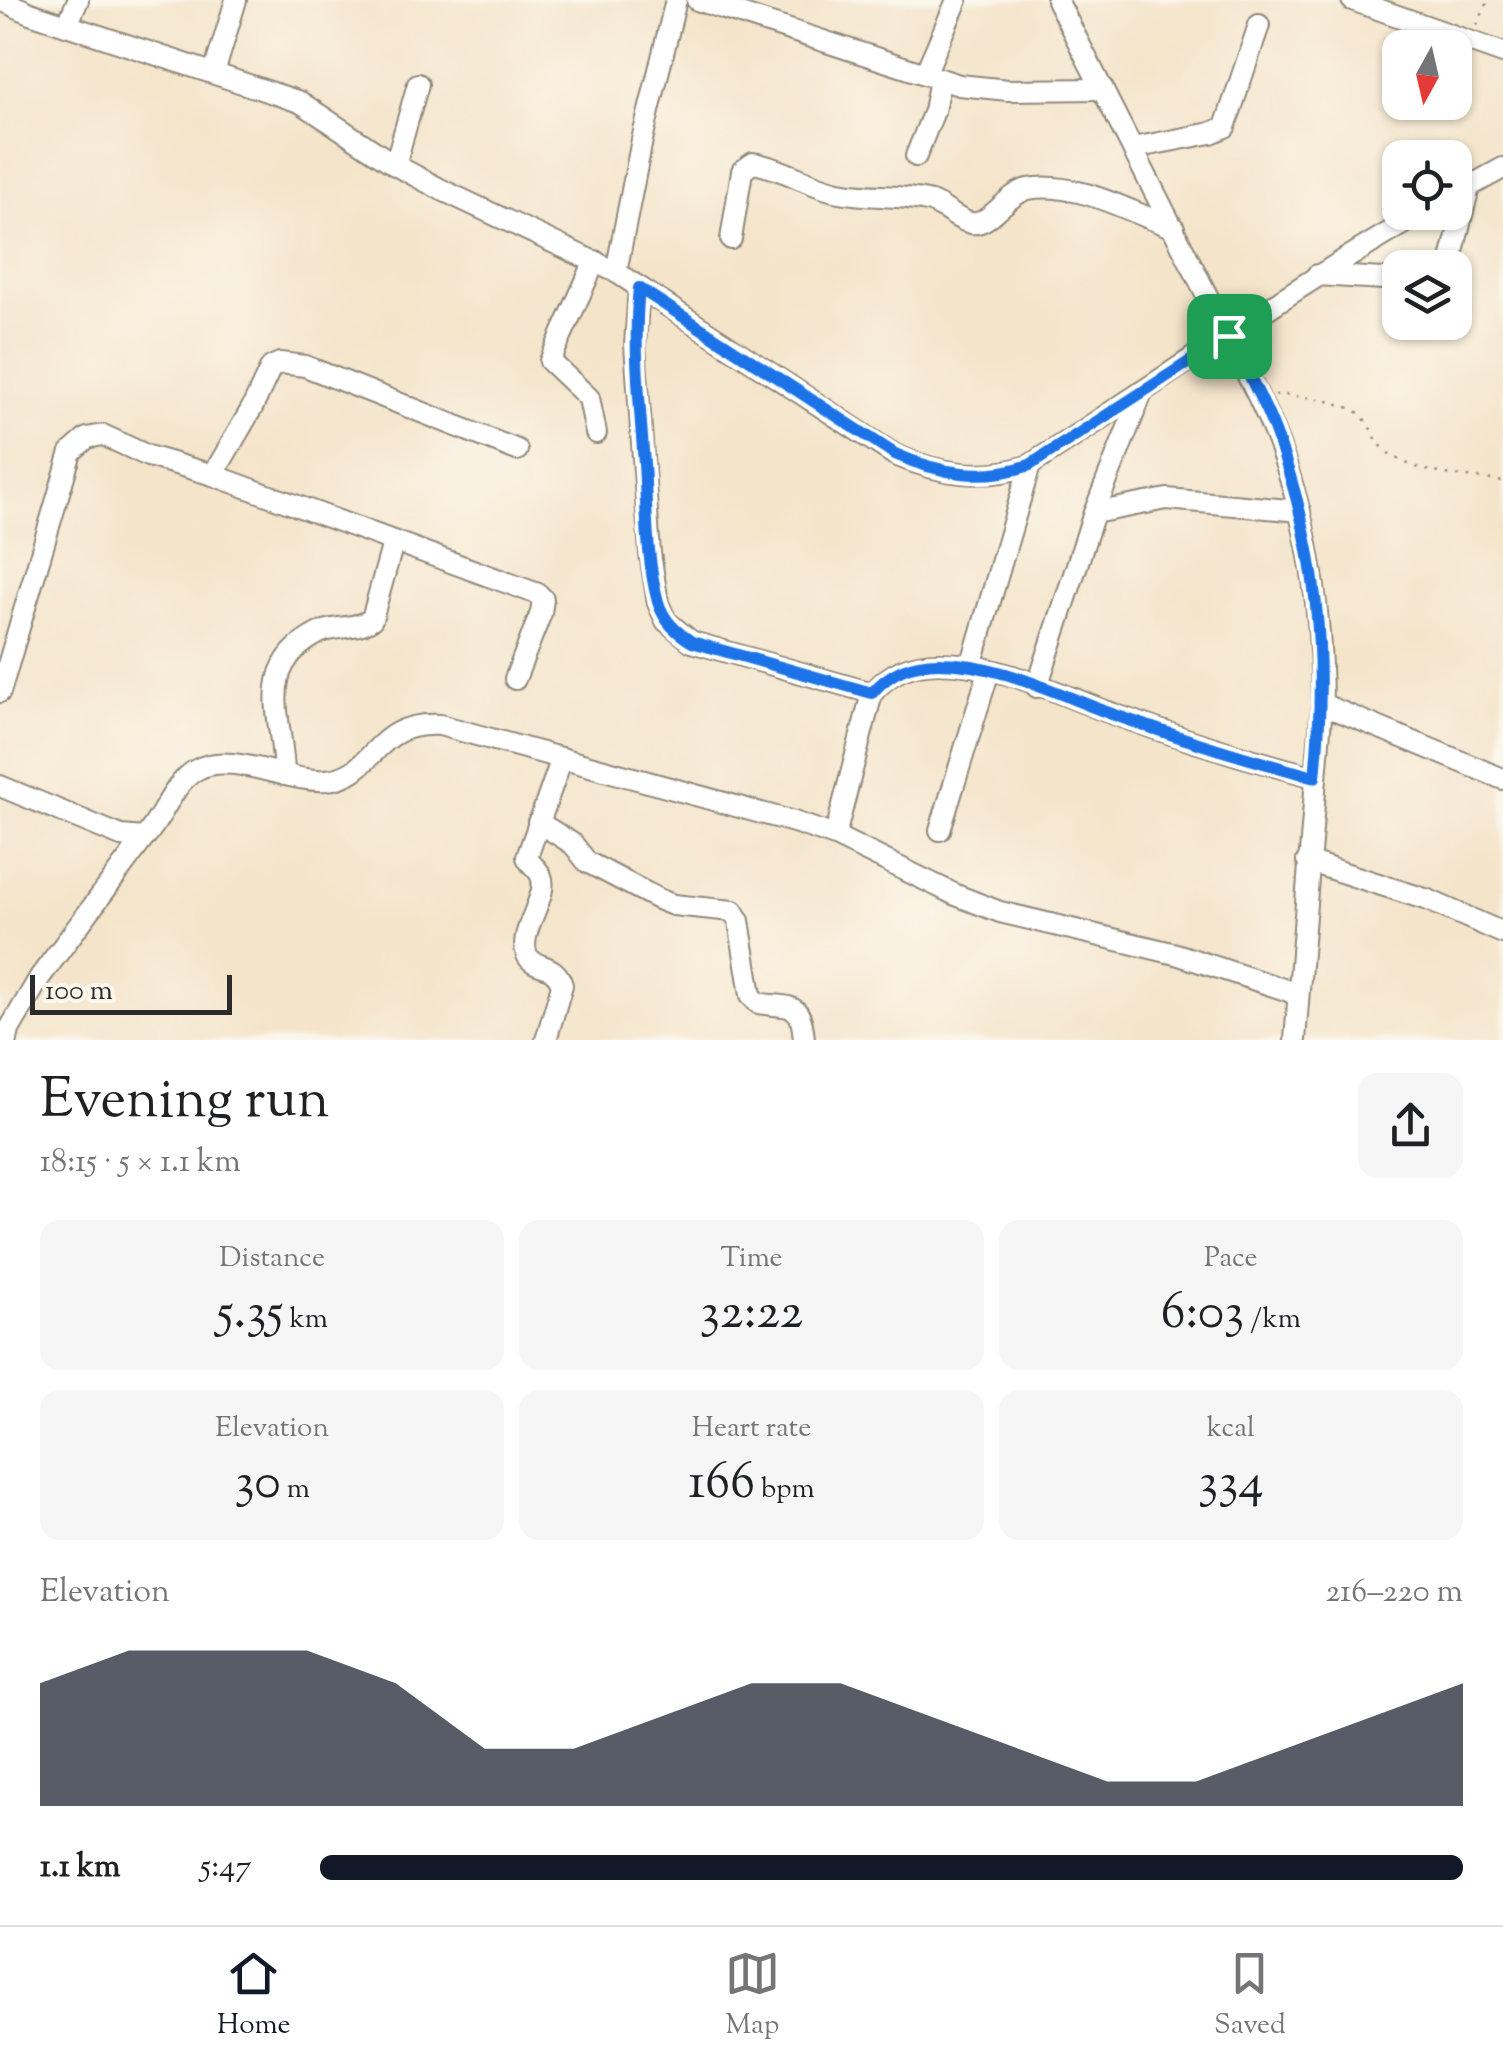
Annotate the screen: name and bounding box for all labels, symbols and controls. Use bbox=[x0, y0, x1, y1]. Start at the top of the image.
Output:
north arrow bbox=[1382, 30, 1472, 120]
map controls bbox=[1382, 30, 1472, 340]
button: locate bbox=[1382, 140, 1472, 230]
button: layers bbox=[1382, 250, 1472, 340]
pin bbox=[1187, 294, 1272, 379]
icon: arrive bbox=[1202, 309, 1257, 364]
scale bar bbox=[30, 970, 232, 1014]
text: 100 m bbox=[45, 972, 113, 1012]
text: Evening run bbox=[40, 1063, 329, 1142]
button: share bbox=[1358, 1073, 1463, 1178]
text: 18:15 · 5 × 1.1 km bbox=[40, 1140, 241, 1186]
text: Distance bbox=[219, 1239, 325, 1279]
text: Time bbox=[720, 1239, 783, 1279]
text: Pace bbox=[1204, 1239, 1258, 1279]
text: 5.35 bbox=[216, 1279, 283, 1351]
text: 32:22 bbox=[700, 1279, 803, 1351]
text: 6:03 bbox=[1161, 1279, 1244, 1351]
text: km bbox=[283, 1300, 328, 1340]
text: /km bbox=[1244, 1300, 1301, 1340]
text: Elevation bbox=[215, 1409, 329, 1449]
text: Heart rate bbox=[692, 1409, 811, 1449]
text: kcal bbox=[1207, 1409, 1255, 1449]
text: 30 bbox=[235, 1449, 281, 1521]
text: 166 bbox=[688, 1449, 755, 1521]
text: 334 bbox=[1198, 1449, 1264, 1521]
text: m bbox=[281, 1470, 310, 1510]
text: bpm bbox=[755, 1470, 815, 1510]
text: Elevation bbox=[40, 1570, 170, 1616]
text: 216–220 m bbox=[1325, 1570, 1463, 1616]
text: 1.1 km bbox=[40, 1845, 121, 1891]
text: 5:47 bbox=[200, 1845, 251, 1891]
tab: Home bbox=[217, 1946, 291, 2046]
tab: Map bbox=[725, 1946, 780, 2046]
tab: Saved bbox=[1214, 1946, 1286, 2046]

